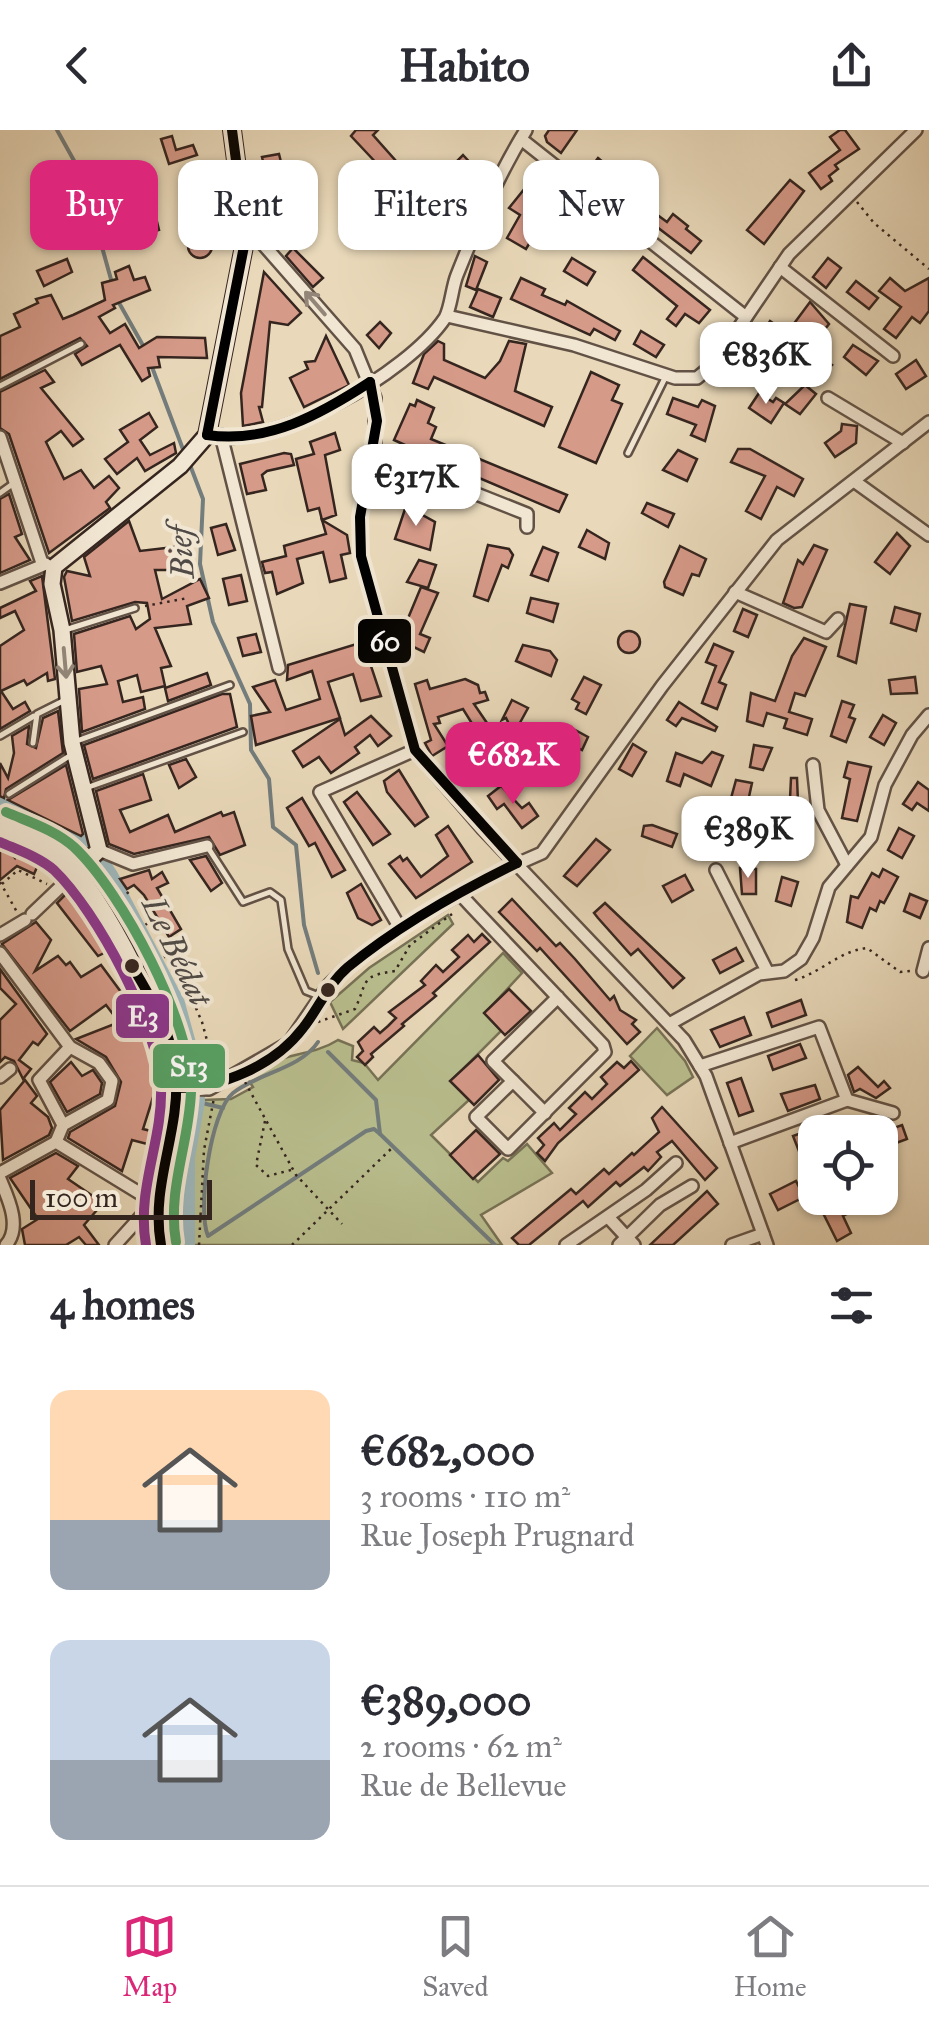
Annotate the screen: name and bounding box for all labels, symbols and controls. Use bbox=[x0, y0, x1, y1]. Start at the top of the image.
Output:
icon: back bbox=[50, 38, 105, 93]
text: Habito bbox=[399, 38, 530, 93]
icon: share bbox=[824, 38, 879, 93]
chip: Buy bbox=[30, 160, 158, 250]
chip: Rent bbox=[178, 160, 318, 250]
chip: Filters bbox=[338, 160, 503, 250]
chip: New bbox=[523, 160, 659, 250]
one-way arrow bbox=[304, 291, 327, 316]
pin: €836K bbox=[696, 322, 836, 407]
text: €836K bbox=[722, 335, 810, 374]
pin: €317K bbox=[346, 444, 486, 529]
text: €317K bbox=[374, 457, 458, 496]
water label: Bief bbox=[160, 516, 203, 582]
line badge: 60 bbox=[356, 617, 413, 665]
text: 60 bbox=[370, 624, 400, 659]
one-way arrow bbox=[55, 647, 74, 679]
pin: €682K bbox=[443, 722, 583, 807]
text: €682K bbox=[467, 735, 559, 774]
pin: €389K bbox=[678, 796, 818, 881]
text: €389K bbox=[703, 809, 793, 848]
water label: Le Bédat bbox=[132, 888, 221, 1014]
unlabelled marker bbox=[122, 956, 142, 976]
unlabelled marker bbox=[318, 980, 338, 1000]
line badge: E3 bbox=[114, 992, 171, 1040]
text: E3 bbox=[127, 999, 159, 1034]
line badge: S13 bbox=[151, 1042, 227, 1090]
text: S13 bbox=[170, 1049, 208, 1084]
map controls bbox=[798, 1115, 898, 1215]
button: locate bbox=[798, 1115, 898, 1215]
scale bar bbox=[30, 1175, 212, 1220]
text: 100 m bbox=[45, 1180, 118, 1215]
icon: filters bbox=[824, 1278, 879, 1333]
text: 4 homes bbox=[50, 1279, 195, 1331]
text: €682,000 bbox=[360, 1425, 535, 1477]
icon: home bbox=[130, 1430, 250, 1550]
text: 3 rooms · 110 m² bbox=[360, 1477, 570, 1516]
text: Rue Joseph Prugnard bbox=[360, 1516, 635, 1555]
text: €389,000 bbox=[360, 1675, 531, 1727]
icon: home bbox=[130, 1680, 250, 1800]
text: 2 rooms · 62 m² bbox=[360, 1727, 562, 1766]
text: Rue de Bellevue bbox=[360, 1766, 567, 1805]
tab: Map bbox=[122, 1909, 177, 2004]
tab: Saved bbox=[422, 1909, 489, 2004]
tab: Home bbox=[733, 1909, 807, 2004]

